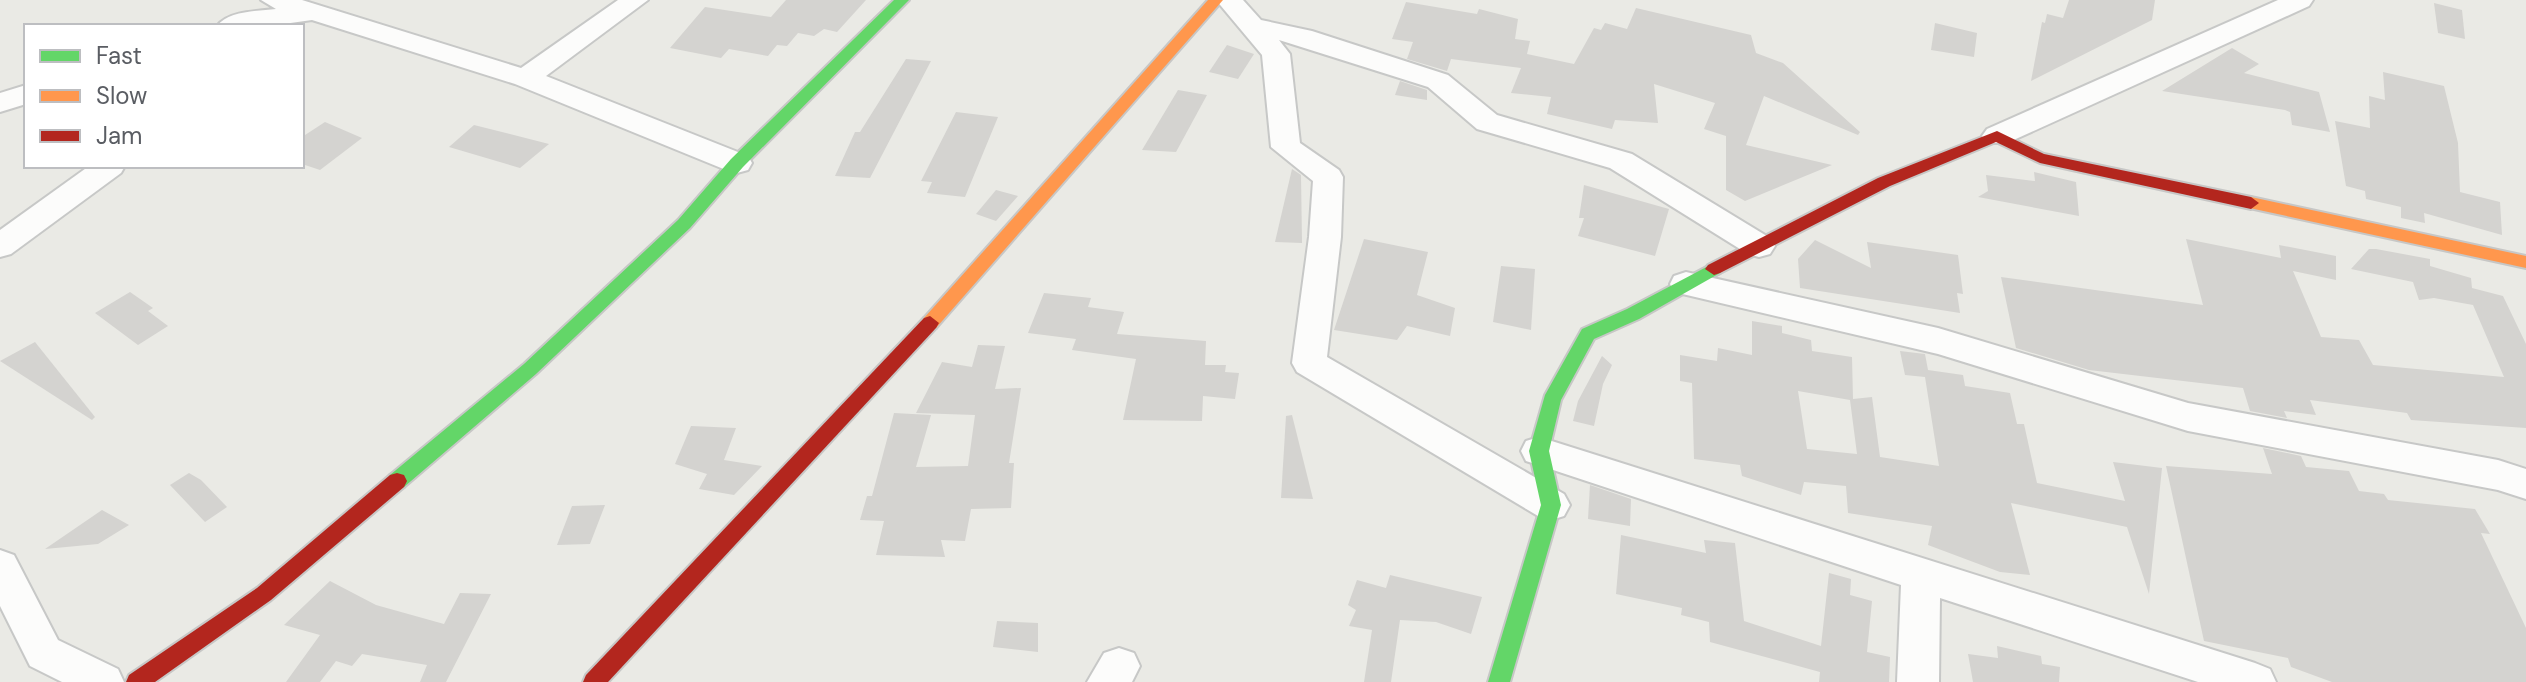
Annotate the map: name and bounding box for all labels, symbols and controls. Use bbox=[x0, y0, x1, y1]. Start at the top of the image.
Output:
legend bbox=[24, 24, 304, 168]
text: Fast bbox=[96, 40, 142, 71]
text: Slow bbox=[96, 80, 147, 111]
text: Jam bbox=[96, 120, 142, 151]

